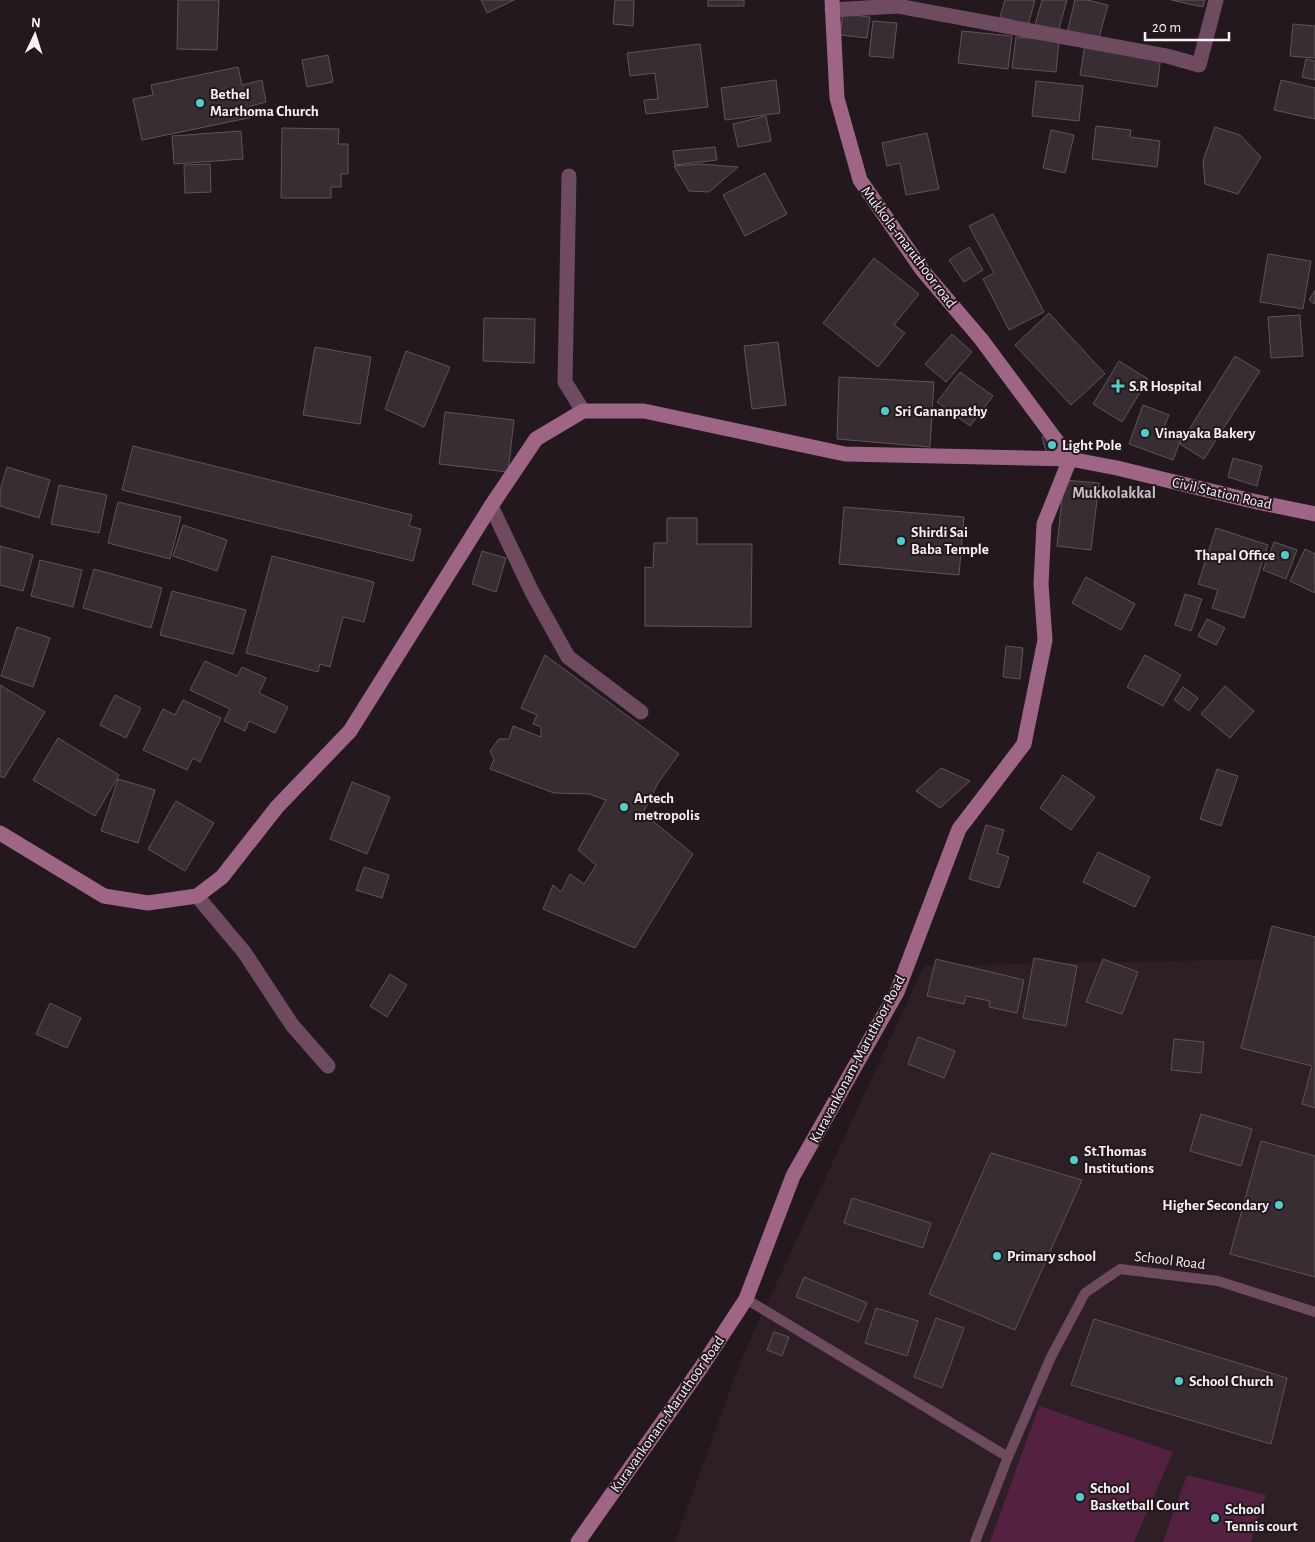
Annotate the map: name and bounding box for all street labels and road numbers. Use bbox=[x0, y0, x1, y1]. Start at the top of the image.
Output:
street label: Mukkola-maruthoor road bbox=[858, 184, 959, 311]
street label: Civil Station Road bbox=[1170, 475, 1274, 512]
street label: Kuravankonam-Maruthoor Road bbox=[807, 973, 908, 1145]
street label: School Road bbox=[1134, 1249, 1206, 1272]
street label: Kuravankonam-Maruthoor Road bbox=[608, 1333, 727, 1495]

